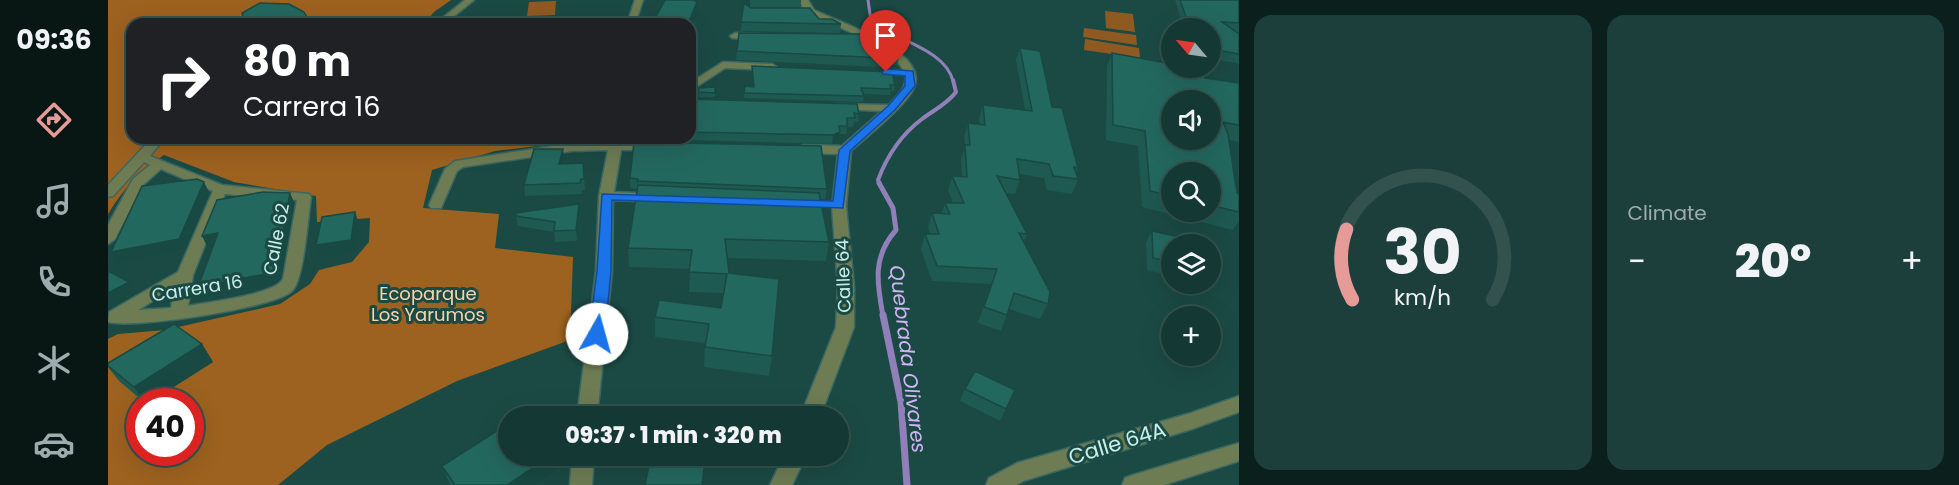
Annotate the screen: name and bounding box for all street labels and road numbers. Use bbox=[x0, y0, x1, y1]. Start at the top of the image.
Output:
street label: Calle 62 bbox=[257, 201, 295, 277]
street label: Calle 64 bbox=[829, 239, 857, 313]
street label: Carrera 16 bbox=[150, 268, 244, 308]
street label: Calle 64A bbox=[1065, 415, 1169, 471]

